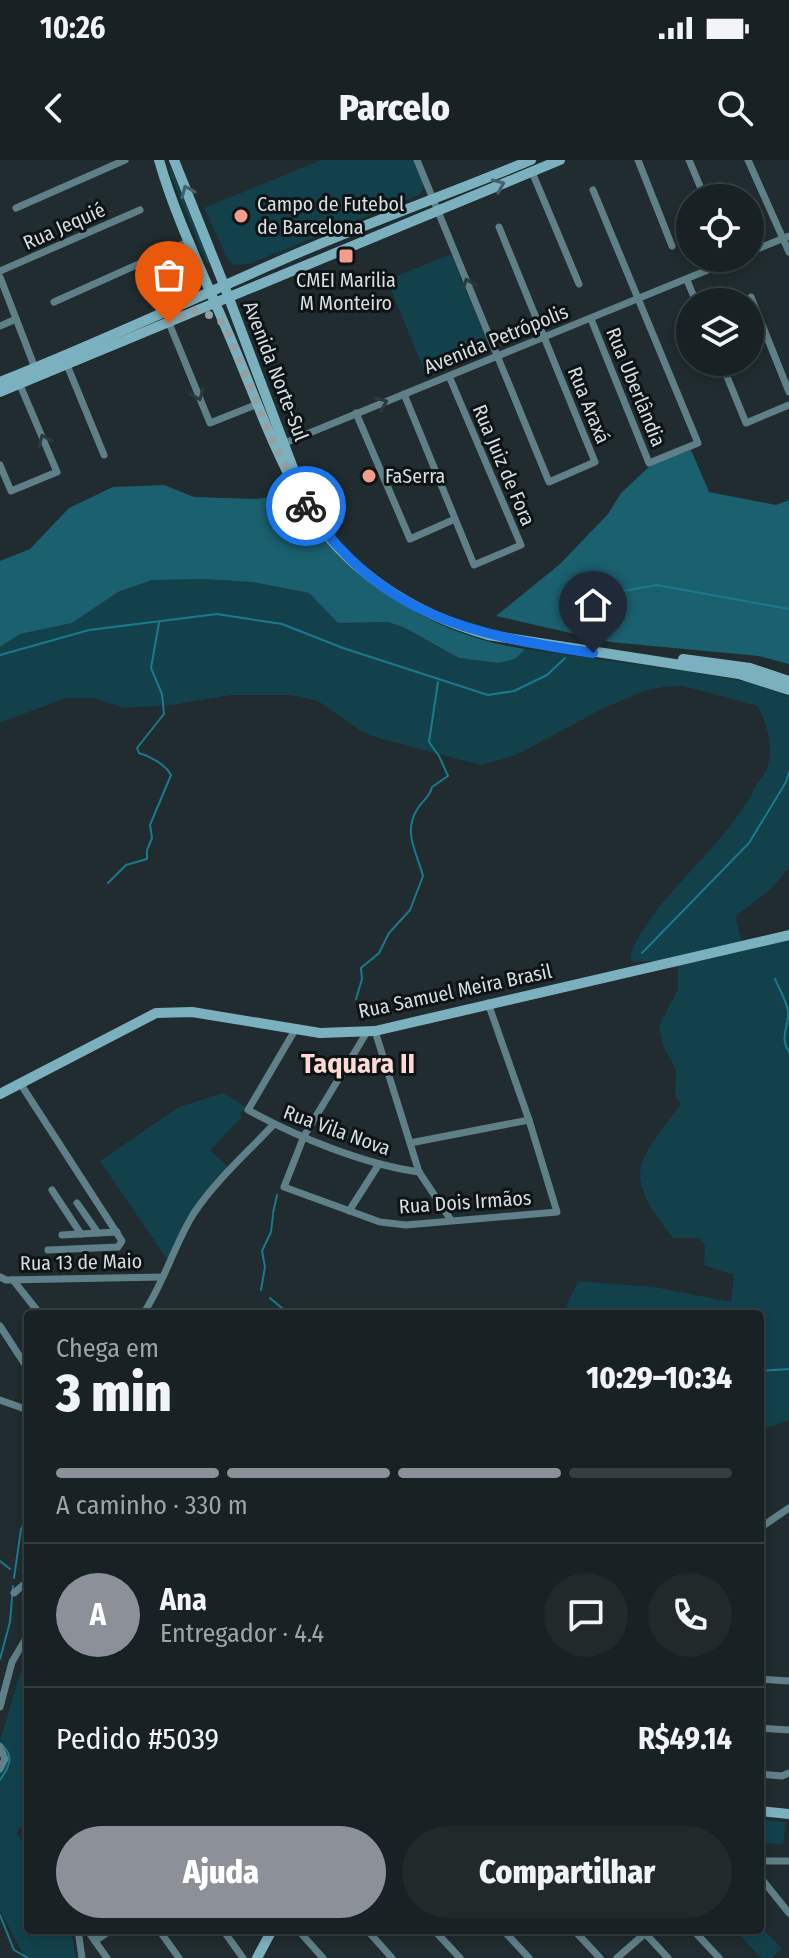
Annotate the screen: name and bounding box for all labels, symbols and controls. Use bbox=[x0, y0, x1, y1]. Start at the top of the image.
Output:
text: 10:26 bbox=[40, 10, 106, 46]
icon: back bbox=[32, 86, 76, 130]
text: Parcelo bbox=[339, 86, 450, 130]
icon: search bbox=[713, 86, 757, 130]
one-way arrow bbox=[491, 179, 505, 195]
map controls bbox=[676, 184, 764, 376]
button: locate bbox=[676, 184, 764, 272]
one-way arrow bbox=[180, 185, 196, 199]
place label: Campo de Futebol de Barcelona bbox=[257, 192, 404, 239]
street label: Rua Jequié bbox=[19, 197, 109, 255]
marker: Campo de Futebol de Barcelona bbox=[232, 207, 250, 225]
pin bbox=[135, 241, 203, 323]
marker: CMEI Marilia M Monteiro bbox=[337, 247, 355, 265]
icon: bag bbox=[147, 253, 191, 297]
place label: CMEI Marilia M Monteiro bbox=[296, 268, 396, 315]
one-way arrow bbox=[461, 278, 478, 292]
button: layers bbox=[676, 288, 764, 376]
street label: Avenida Norte-Sul bbox=[238, 298, 314, 444]
street label: Avenida Petrópolis bbox=[420, 299, 572, 379]
street label: Rua Uberlândia bbox=[601, 324, 671, 450]
street label: Rua Araxá bbox=[563, 363, 615, 447]
one-way arrow bbox=[189, 387, 205, 401]
one-way arrow bbox=[374, 396, 388, 413]
street label: Rua Juiz de Fora bbox=[468, 401, 540, 529]
one-way arrow bbox=[37, 434, 53, 449]
place label: FaSerra bbox=[385, 464, 445, 488]
courier bbox=[266, 466, 346, 546]
marker: FaSerra bbox=[360, 467, 378, 485]
icon: bike bbox=[284, 484, 328, 528]
pin bbox=[559, 571, 627, 653]
icon: home bbox=[571, 583, 615, 627]
street label: Rua Samuel Meira Brasil bbox=[356, 959, 554, 1023]
district label: Taquara II bbox=[301, 1047, 415, 1080]
street label: Rua Vila Nova bbox=[280, 1100, 394, 1160]
street label: Rua Dois Irmãos bbox=[398, 1185, 532, 1219]
street label: Rua 13 de Maio bbox=[20, 1249, 142, 1275]
text: Chega em bbox=[56, 1333, 159, 1364]
text: 10:29–10:34 bbox=[586, 1360, 732, 1396]
text: 3 min bbox=[56, 1362, 172, 1425]
text: A caminho · 330 m bbox=[56, 1490, 248, 1521]
button: chat bbox=[544, 1573, 628, 1657]
button: phone bbox=[648, 1573, 732, 1657]
text: Ana bbox=[160, 1582, 207, 1618]
text: A bbox=[90, 1597, 106, 1633]
text: Entregador · 4.4 bbox=[160, 1618, 324, 1649]
text: Pedido #5039 bbox=[56, 1721, 219, 1757]
text: R$49.14 bbox=[638, 1721, 732, 1757]
button: Ajuda bbox=[56, 1826, 386, 1918]
button: Compartilhar bbox=[402, 1826, 732, 1918]

